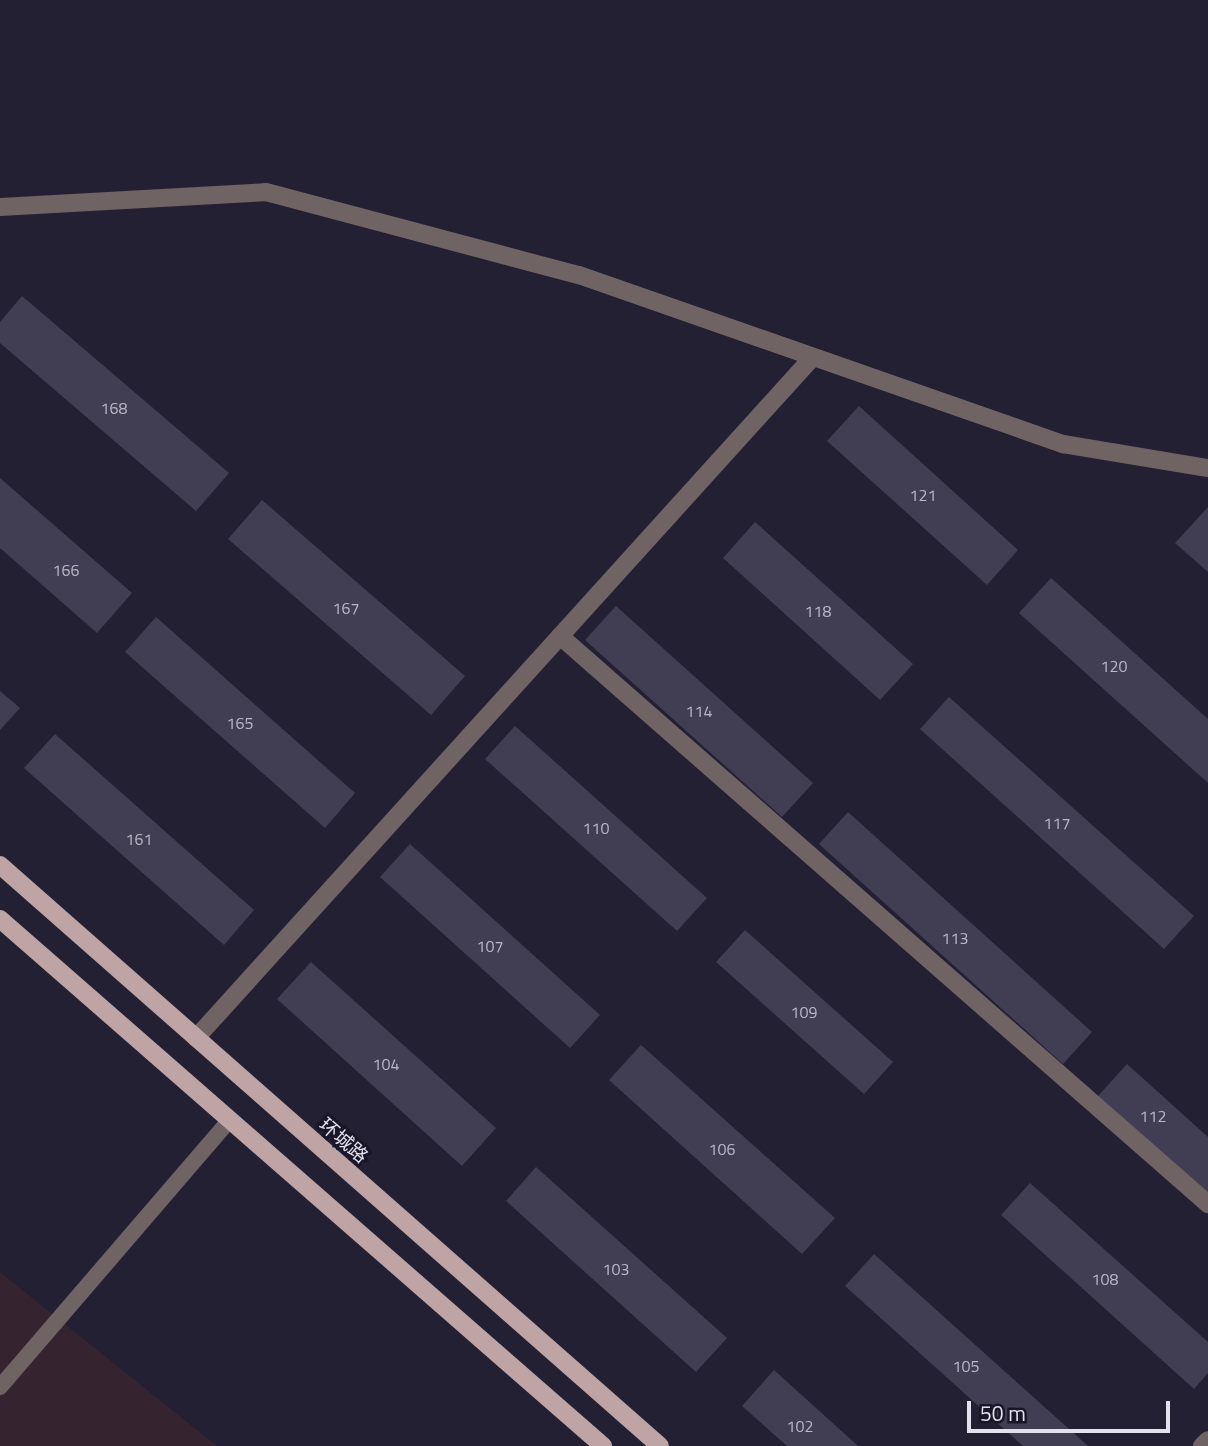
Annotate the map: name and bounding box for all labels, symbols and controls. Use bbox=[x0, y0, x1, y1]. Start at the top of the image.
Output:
house number: 168 bbox=[101, 398, 127, 418]
house number: 121 bbox=[910, 485, 936, 505]
house number: 166 bbox=[53, 560, 79, 580]
house number: 167 bbox=[333, 598, 359, 618]
house number: 118 bbox=[805, 601, 831, 621]
house number: 120 bbox=[1101, 656, 1127, 676]
house number: 114 bbox=[686, 701, 712, 721]
house number: 165 bbox=[227, 713, 253, 733]
house number: 117 bbox=[1044, 813, 1070, 833]
house number: 110 bbox=[583, 818, 609, 838]
house number: 161 bbox=[126, 829, 152, 849]
house number: 113 bbox=[942, 928, 968, 948]
house number: 107 bbox=[477, 936, 503, 956]
house number: 109 bbox=[791, 1002, 817, 1022]
house number: 104 bbox=[373, 1054, 399, 1074]
house number: 112 bbox=[1140, 1106, 1166, 1126]
street label: 环城路 bbox=[315, 1113, 373, 1167]
house number: 106 bbox=[709, 1139, 735, 1159]
house number: 103 bbox=[603, 1259, 629, 1279]
house number: 108 bbox=[1092, 1269, 1118, 1289]
house number: 105 bbox=[953, 1356, 979, 1376]
scale bar bbox=[970, 1386, 1173, 1430]
text: 50 m bbox=[980, 1397, 1026, 1429]
house number: 102 bbox=[787, 1416, 813, 1436]

